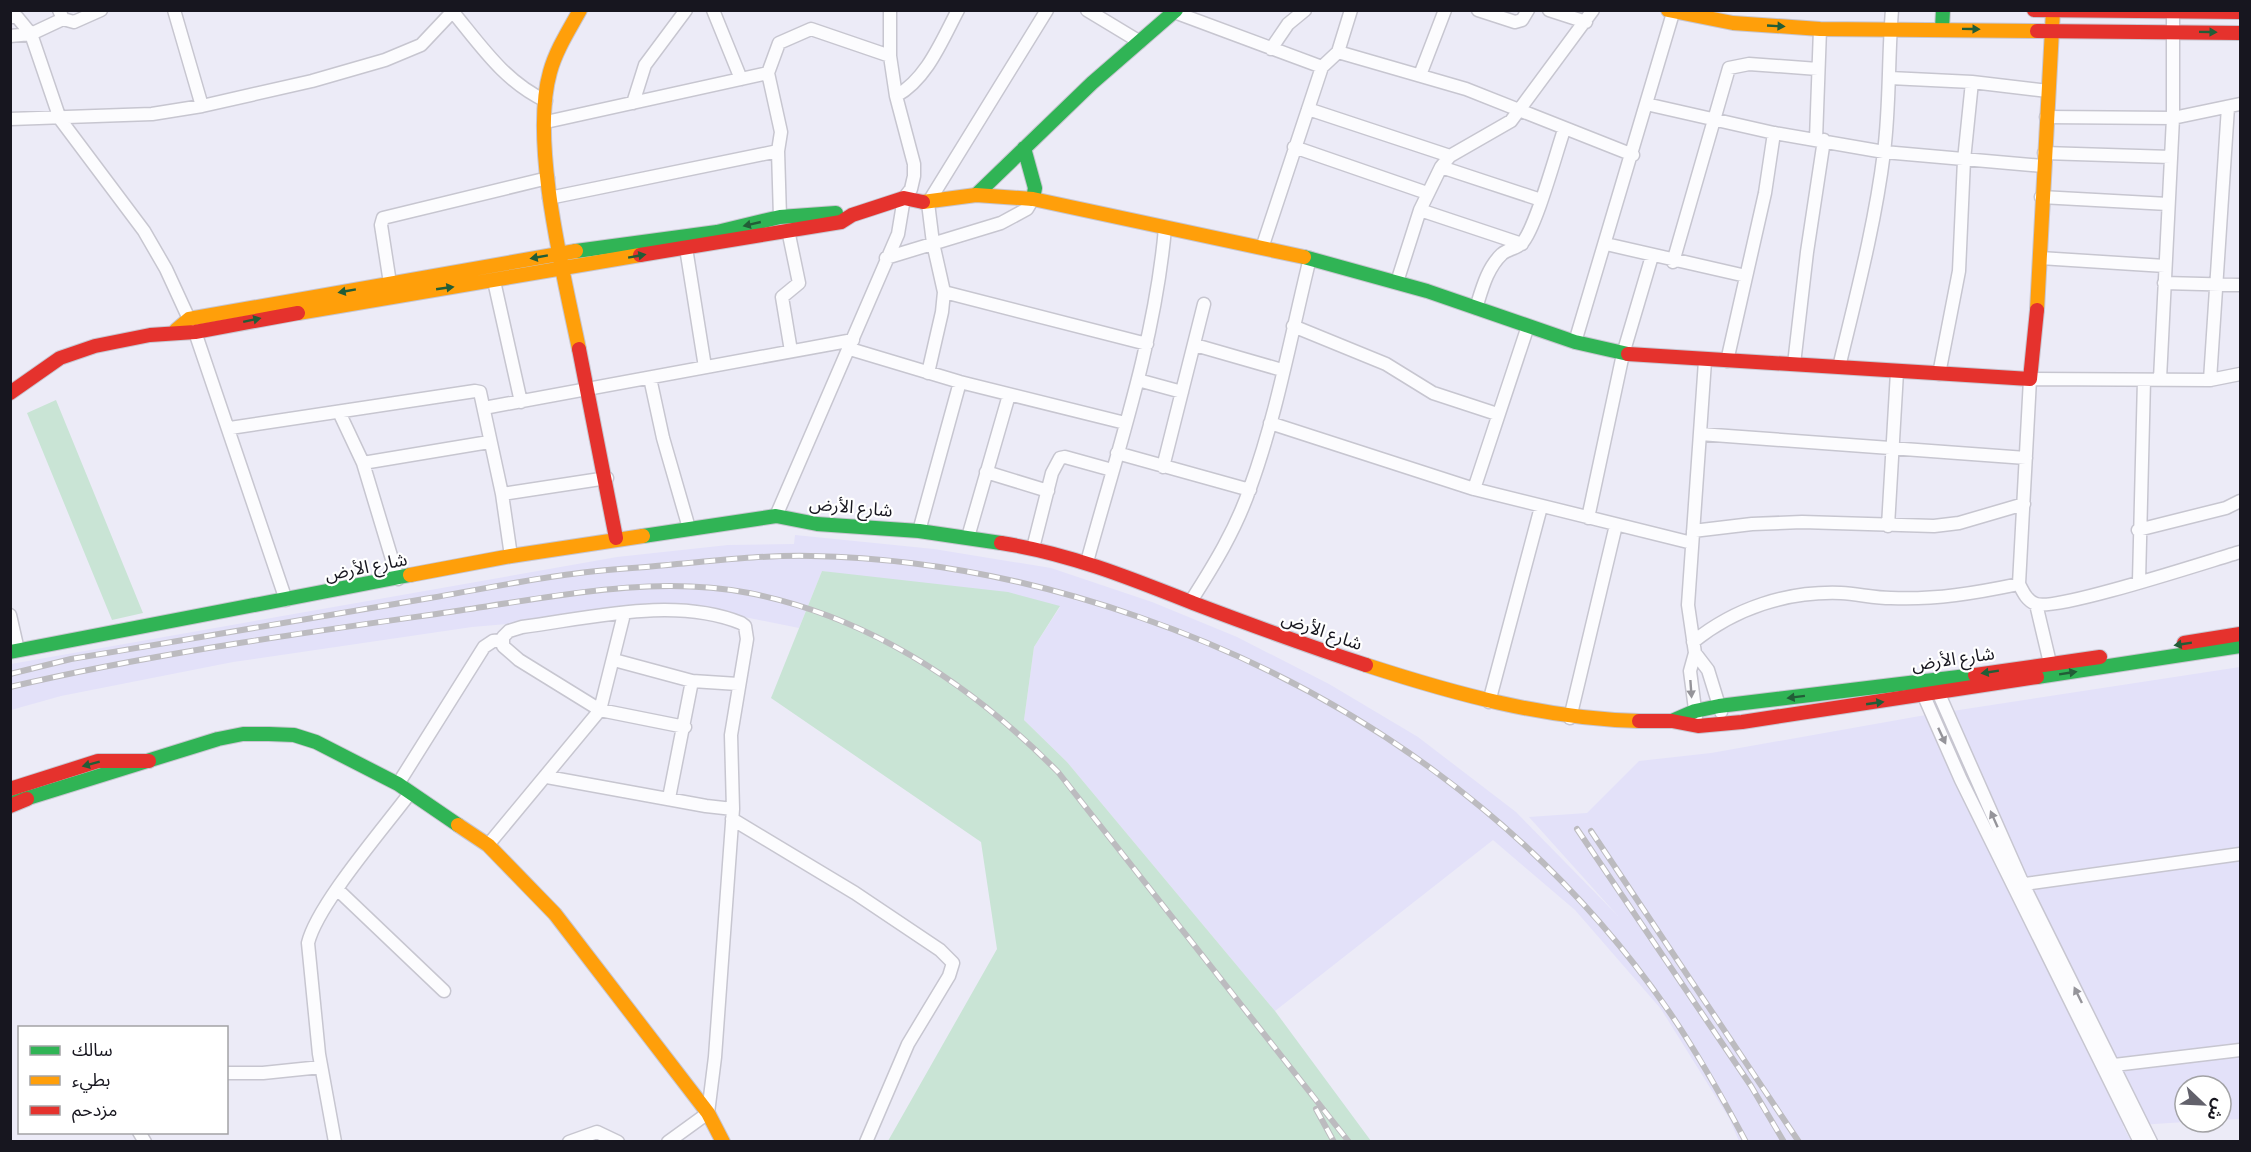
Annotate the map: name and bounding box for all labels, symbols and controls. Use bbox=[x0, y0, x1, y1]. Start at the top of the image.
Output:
one-way arrow bbox=[1767, 22, 1786, 31]
one-way arrow bbox=[1962, 24, 1981, 34]
one-way arrow bbox=[2199, 27, 2218, 37]
one-way arrow bbox=[743, 219, 762, 229]
one-way arrow bbox=[628, 251, 647, 260]
one-way arrow bbox=[529, 253, 548, 262]
one-way arrow bbox=[435, 283, 454, 292]
one-way arrow bbox=[337, 286, 356, 295]
one-way arrow bbox=[243, 315, 262, 324]
street label: شارع الأرض bbox=[808, 492, 894, 525]
street label: شارع الأرض bbox=[323, 548, 410, 589]
street label: شارع الأرض bbox=[1278, 607, 1365, 658]
one-way arrow bbox=[2173, 639, 2192, 648]
street label: شارع الأرض bbox=[1910, 642, 1996, 679]
one-way arrow bbox=[1980, 668, 1999, 677]
one-way arrow bbox=[2059, 668, 2078, 677]
one-way arrow bbox=[1687, 680, 1696, 699]
one-way arrow bbox=[1787, 692, 1806, 702]
one-way arrow bbox=[1866, 699, 1885, 708]
one-way arrow bbox=[1938, 728, 1947, 745]
one-way arrow bbox=[82, 759, 100, 769]
one-way arrow bbox=[1989, 810, 1999, 828]
one-way arrow bbox=[2073, 987, 2083, 1004]
legend bbox=[18, 1026, 228, 1134]
text: سالك bbox=[72, 1039, 113, 1060]
text: بطيء bbox=[72, 1069, 110, 1093]
north arrow bbox=[2173, 1074, 2233, 1134]
text: ش bbox=[2203, 1096, 2229, 1124]
text: مزدحم bbox=[72, 1099, 117, 1123]

